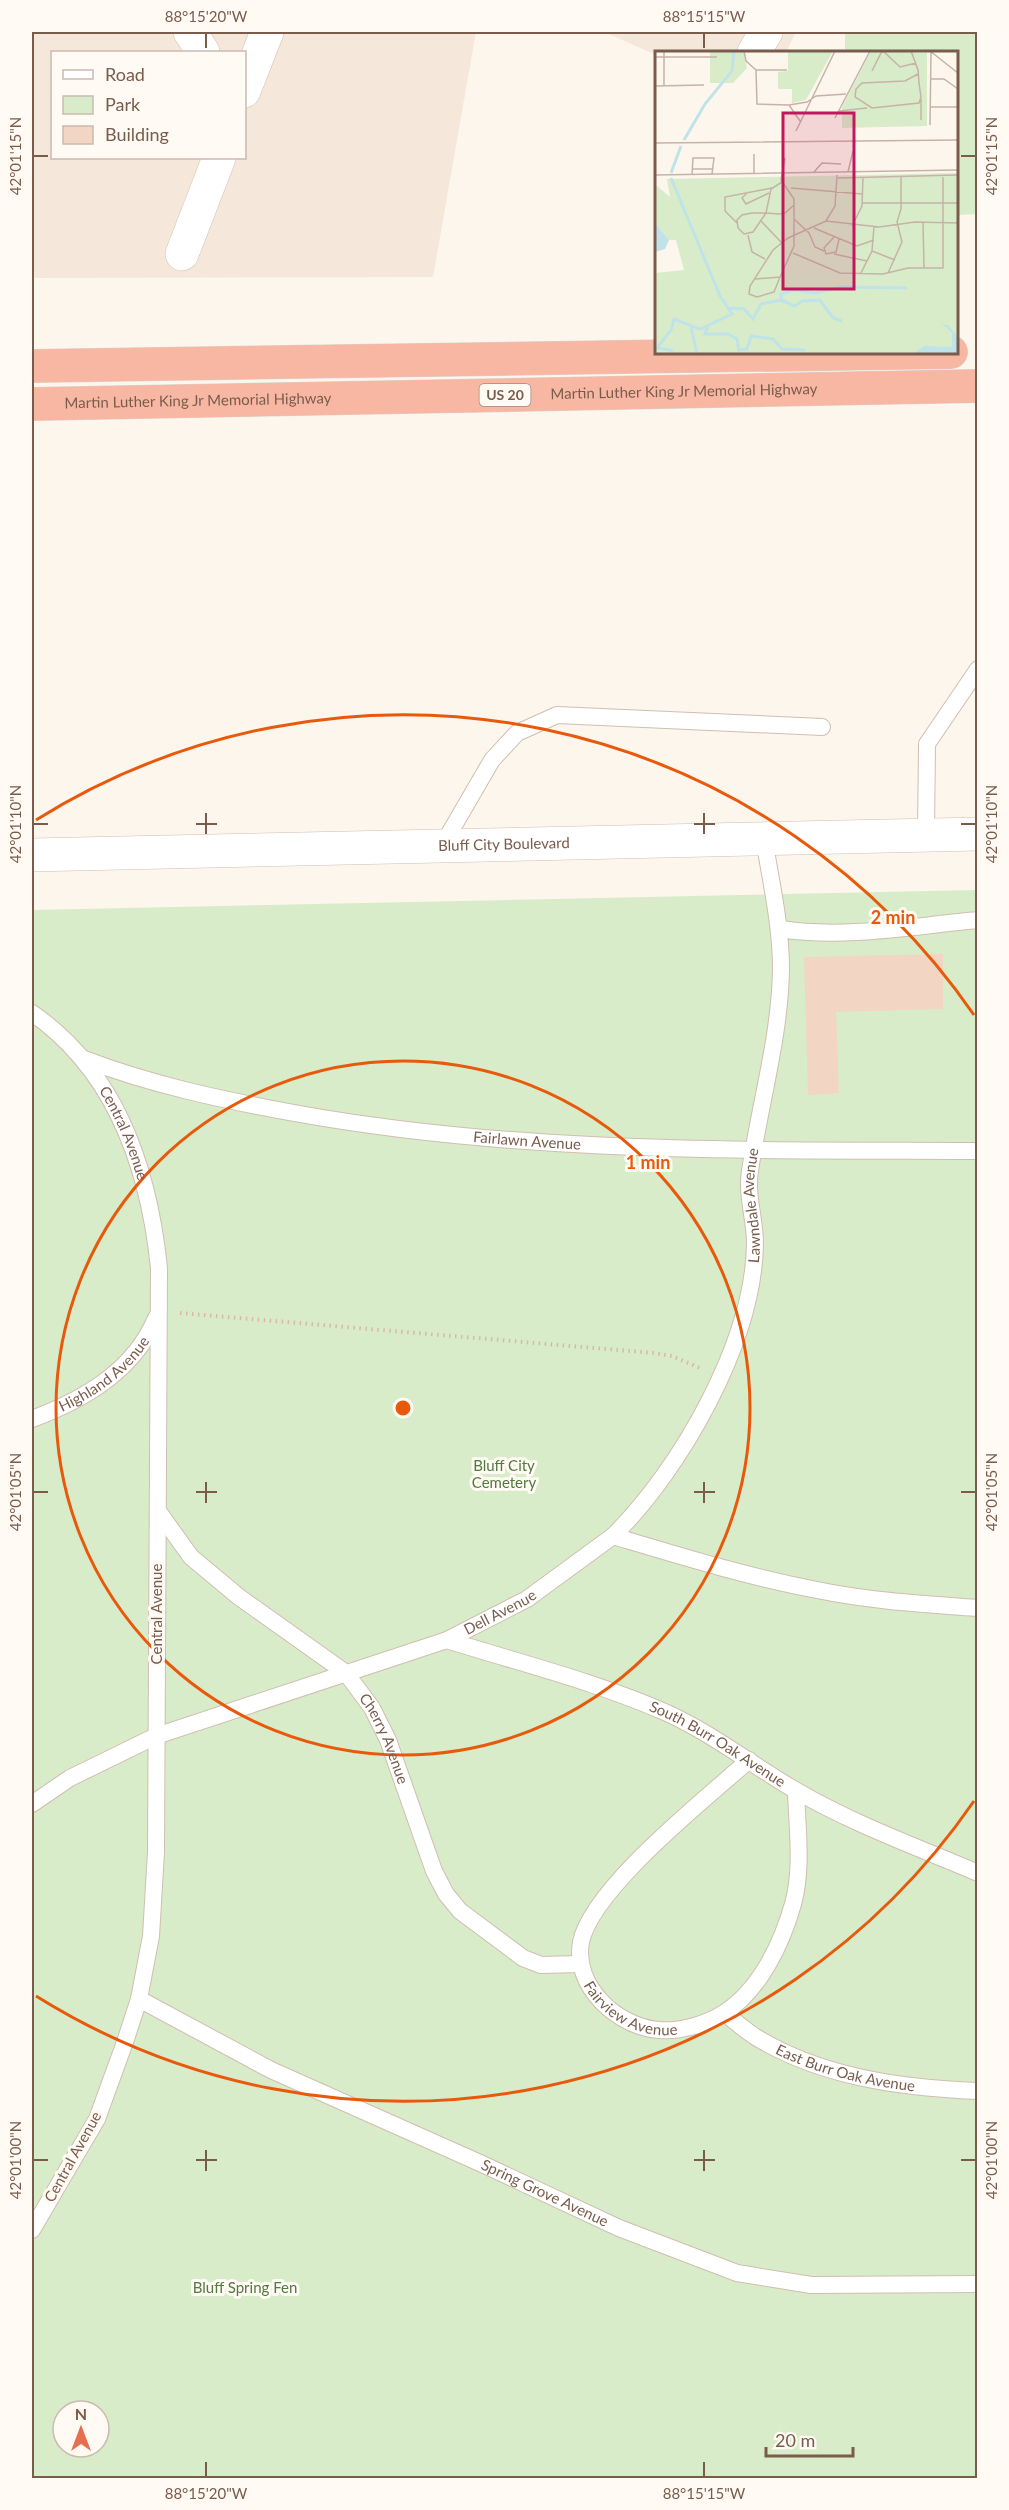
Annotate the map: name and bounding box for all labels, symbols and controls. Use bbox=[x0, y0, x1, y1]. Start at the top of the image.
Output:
text: 88°15'20"W bbox=[165, 7, 248, 25]
text: 88°15'15"W bbox=[663, 7, 746, 25]
legend bbox=[51, 51, 246, 159]
inset map bbox=[655, 51, 958, 354]
text: Road bbox=[105, 63, 145, 85]
text: Park bbox=[105, 93, 141, 115]
text: 42°01'15"N bbox=[6, 117, 24, 195]
text: 42°01'15"N bbox=[982, 117, 1000, 195]
text: Building bbox=[105, 123, 169, 145]
street label: Martin Luther King Jr Memorial Highway bbox=[550, 379, 818, 402]
road number: US 20 bbox=[480, 384, 530, 406]
street label: Martin Luther King Jr Memorial Highway bbox=[64, 388, 332, 411]
text: 42°01'10"N bbox=[6, 785, 24, 863]
text: 42°01'10"N bbox=[982, 785, 1000, 863]
street label: Bluff City Boulevard bbox=[438, 833, 570, 854]
text: 2 min bbox=[871, 906, 915, 928]
street label: Central Avenue bbox=[96, 1082, 152, 1182]
street label: Fairlawn Avenue bbox=[472, 1127, 582, 1153]
street label: Lawndale Avenue bbox=[739, 1146, 763, 1264]
text: 1 min bbox=[626, 1151, 670, 1173]
street label: Highland Avenue bbox=[55, 1333, 152, 1415]
centre of rings bbox=[393, 1398, 413, 1418]
text: 42°01'05"N bbox=[6, 1453, 24, 1531]
text: 42°01'05"N bbox=[982, 1453, 1000, 1531]
park label: Bluff City Cemetery bbox=[472, 1456, 536, 1491]
street label: Central Avenue bbox=[147, 1564, 165, 1664]
street label: Dell Avenue bbox=[460, 1585, 540, 1638]
street label: Cherry Avenue bbox=[356, 1689, 413, 1786]
street label: South Burr Oak Avenue bbox=[647, 1697, 789, 1790]
street label: Fairview Avenue bbox=[581, 1978, 678, 2038]
street label: East Burr Oak Avenue bbox=[773, 2040, 916, 2094]
street label: Central Avenue bbox=[40, 2108, 104, 2205]
text: 42°01'00"N bbox=[6, 2121, 24, 2199]
text: 42°01'00"N bbox=[982, 2121, 1000, 2199]
street label: Spring Grove Avenue bbox=[479, 2155, 612, 2230]
park label: Bluff Spring Fen bbox=[193, 2278, 297, 2296]
north arrow bbox=[51, 2399, 111, 2459]
text: N bbox=[75, 2404, 87, 2423]
scale bar bbox=[766, 2420, 853, 2458]
text: 20 m bbox=[775, 2429, 815, 2451]
text: 88°15'20"W bbox=[165, 2484, 248, 2502]
text: 88°15'15"W bbox=[663, 2484, 746, 2502]

